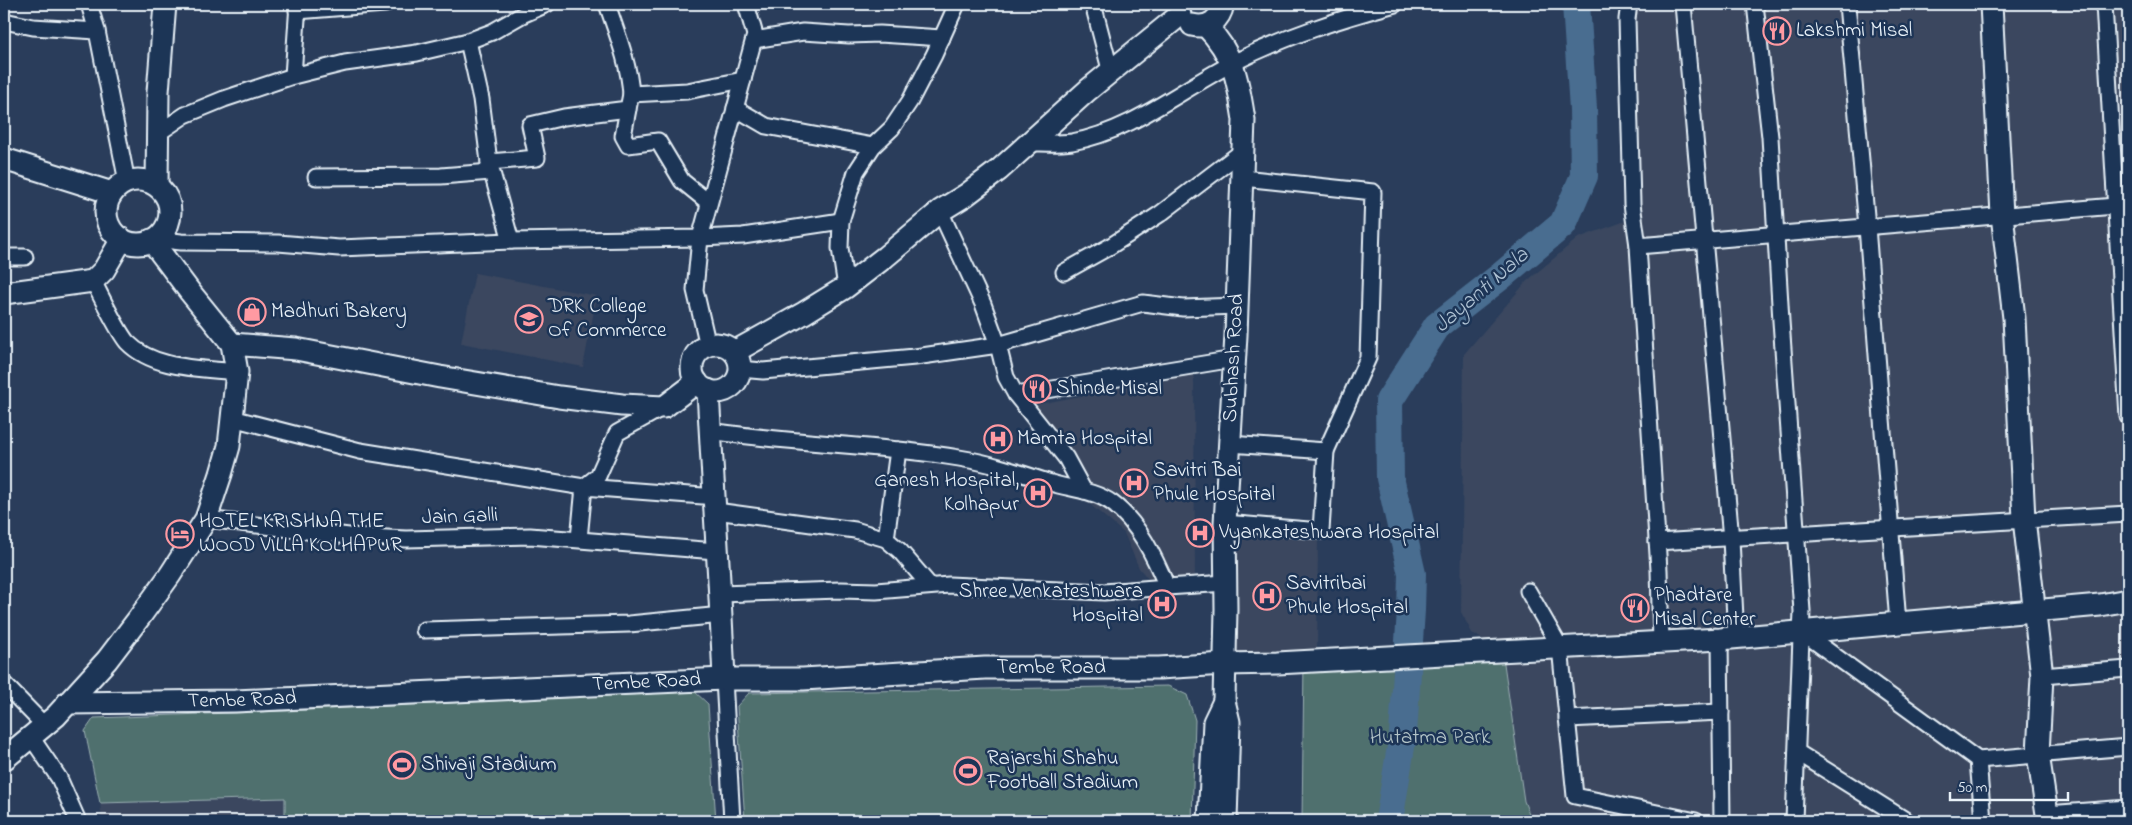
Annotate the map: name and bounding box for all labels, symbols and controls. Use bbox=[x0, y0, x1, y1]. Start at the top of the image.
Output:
restaurant icon: Lakshmi Misal bbox=[1762, 16, 1792, 46]
place label: Lakshmi Misal bbox=[1796, 16, 1912, 46]
water label: Jayanti Nala bbox=[1427, 240, 1537, 341]
place label: DRK College Of Commerce bbox=[547, 292, 667, 346]
street label: Subhash Road bbox=[1216, 293, 1252, 423]
shop icon: Madhuri Bakery bbox=[237, 297, 267, 327]
place label: Madhuri Bakery bbox=[271, 297, 407, 329]
school or university icon: DRK College Of Commerce bbox=[514, 304, 544, 334]
restaurant icon: Shinde Misal bbox=[1022, 374, 1052, 404]
place label: Shinde Misal bbox=[1056, 374, 1162, 404]
hospital icon: Mamta Hospital bbox=[983, 424, 1013, 454]
place label: Mamta Hospital bbox=[1017, 424, 1152, 454]
place label: Savitri Bai Phule Hospital bbox=[1153, 456, 1275, 510]
place label: Ganesh Hospital, Kolhapur bbox=[874, 466, 1019, 520]
hospital icon: Savitri Bai Phule Hospital bbox=[1119, 468, 1149, 498]
hospital icon: Ganesh Hospital, Kolhapur bbox=[1023, 478, 1053, 508]
street label: Jain Galli bbox=[421, 501, 499, 533]
place label: HOTEL KRISHNA THE WOOD VILLA KOLHAPUR bbox=[199, 507, 402, 561]
hospital icon: Vyankateshwara Hospital bbox=[1185, 518, 1215, 548]
place label: Vyankateshwara Hospital bbox=[1218, 518, 1439, 550]
hotel icon: HOTEL KRISHNA THE WOOD VILLA KOLHAPUR bbox=[165, 519, 195, 549]
place label: Savitribai Phule Hospital bbox=[1286, 569, 1408, 623]
place label: Shree Venkateshwara Hospital bbox=[959, 577, 1143, 631]
hospital icon: Savitribai Phule Hospital bbox=[1252, 581, 1282, 611]
place label: Phadtare Misal Center bbox=[1654, 581, 1756, 635]
hospital icon: Shree Venkateshwara Hospital bbox=[1147, 589, 1177, 619]
restaurant icon: Phadtare Misal Center bbox=[1620, 593, 1650, 623]
street label: Tembe Road bbox=[997, 653, 1106, 683]
street label: Tembe Road bbox=[591, 665, 702, 700]
street label: Tembe Road bbox=[187, 683, 297, 717]
park label: Hutatma Park bbox=[1370, 723, 1491, 753]
place label: Rajarshi Shahu Football Stadium bbox=[986, 744, 1138, 798]
sports icon: Shivaji Stadium bbox=[387, 750, 417, 780]
place label: Shivaji Stadium bbox=[421, 750, 557, 780]
sports icon: Rajarshi Shahu Football Stadium bbox=[953, 756, 983, 786]
scale bar bbox=[1950, 770, 2067, 802]
text: 50 m bbox=[1957, 777, 1988, 799]

